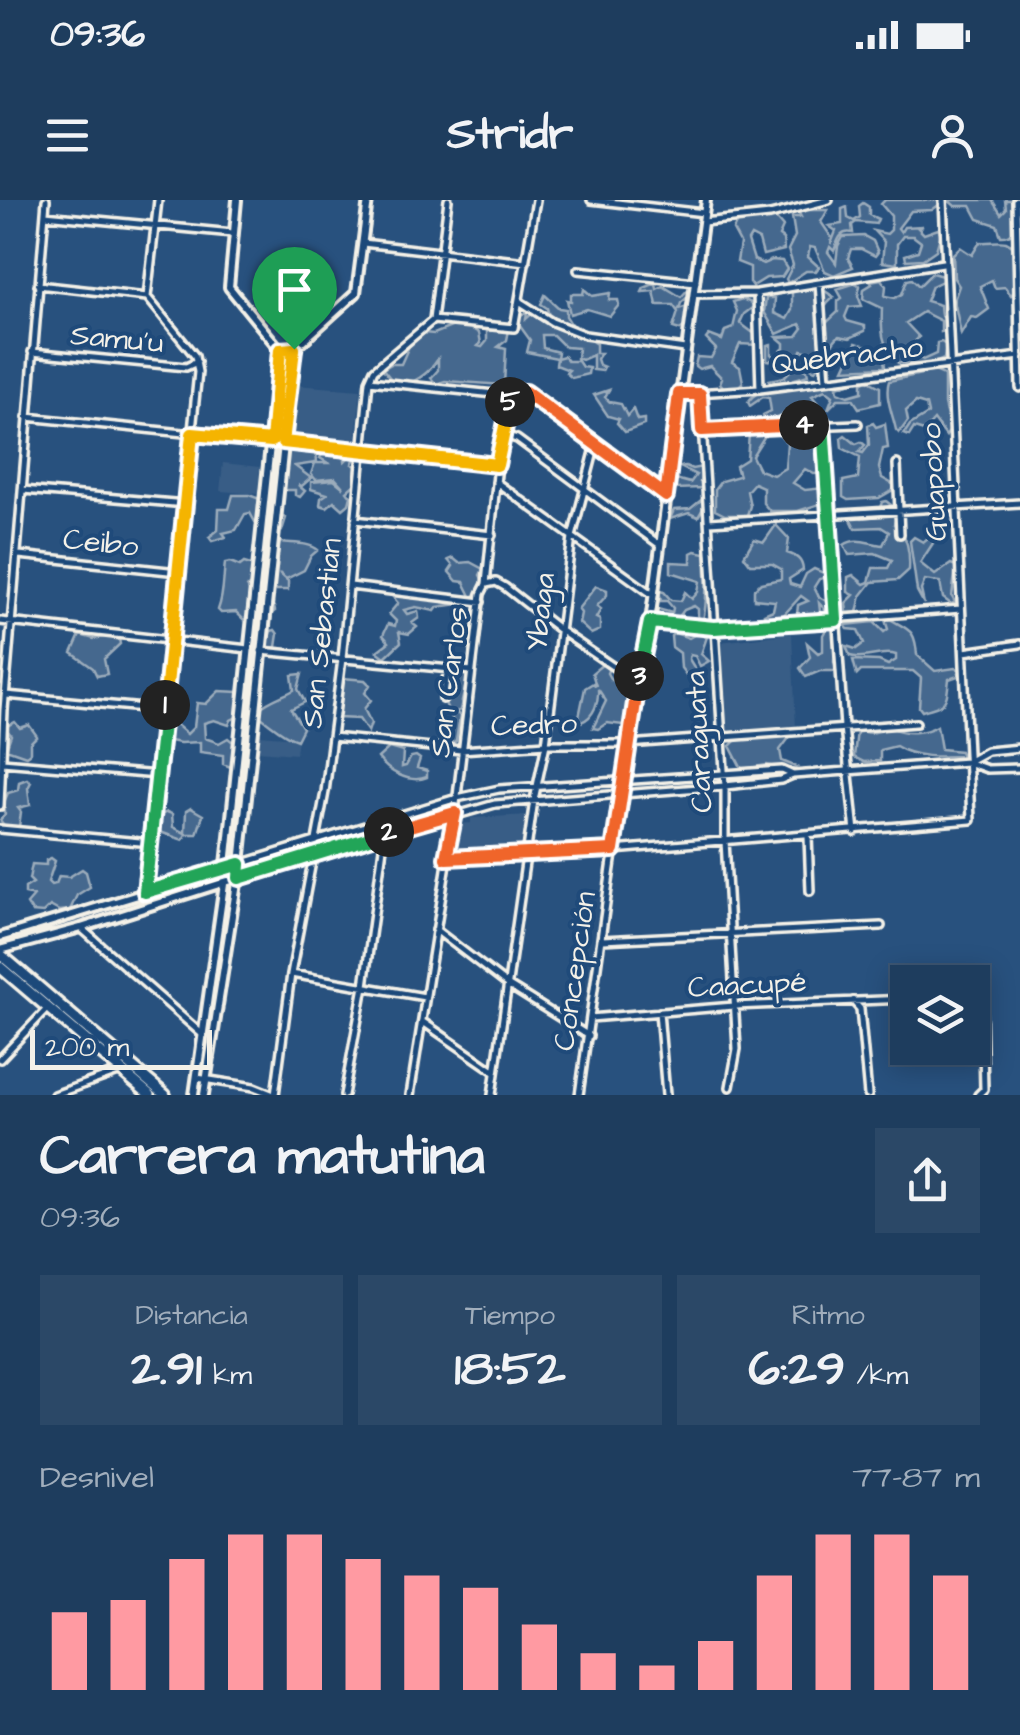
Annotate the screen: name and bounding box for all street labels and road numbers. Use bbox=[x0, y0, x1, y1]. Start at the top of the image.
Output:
street label: Samu'u bbox=[69, 314, 165, 364]
street label: Quebracho bbox=[769, 326, 925, 386]
street label: Guapobo bbox=[910, 422, 958, 542]
street label: Ceibo bbox=[61, 518, 141, 568]
street label: San Sebastian bbox=[291, 536, 353, 730]
street label: Ybaga bbox=[516, 571, 567, 654]
street label: San Carlos bbox=[419, 604, 479, 760]
street label: Caraguata bbox=[674, 670, 725, 814]
street label: Cedro bbox=[490, 703, 578, 747]
street label: Concepción bbox=[543, 889, 607, 1053]
street label: Caacupé bbox=[687, 961, 808, 1009]

